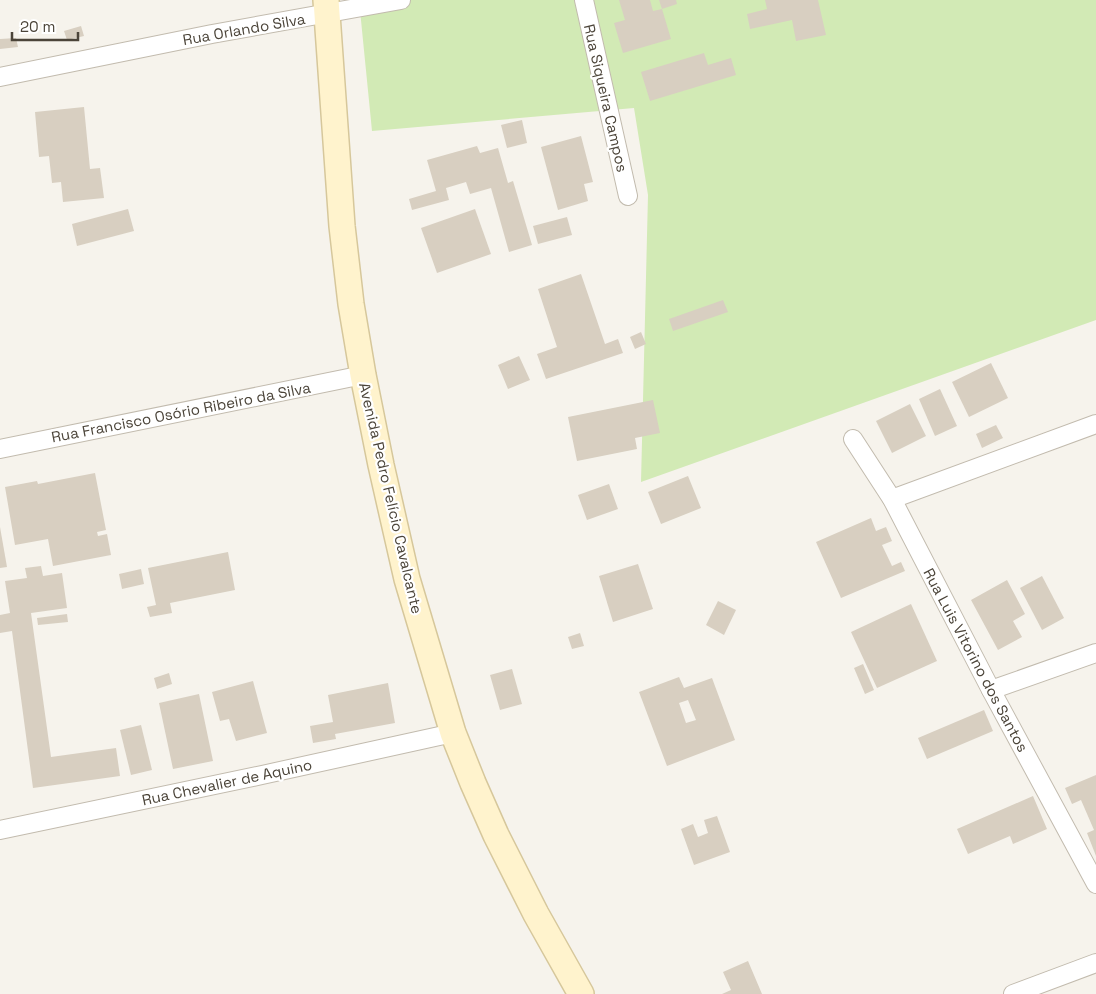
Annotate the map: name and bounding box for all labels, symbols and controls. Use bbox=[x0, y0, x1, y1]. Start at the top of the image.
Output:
street label: Rua Orlando Silva bbox=[181, 9, 307, 49]
scale bar bbox=[12, 10, 79, 42]
text: 20 m bbox=[20, 17, 55, 36]
street label: Rua Siqueira Campos bbox=[580, 22, 632, 174]
street label: Rua Francisco Osório Ribeiro da Silva bbox=[50, 377, 313, 446]
street label: Avenida Pedro Felício Cavalcante bbox=[355, 381, 427, 616]
street label: Rua Luis Vitorino dos Santos bbox=[919, 565, 1033, 755]
street label: Rua Chevalier de Aquino bbox=[140, 755, 314, 809]

